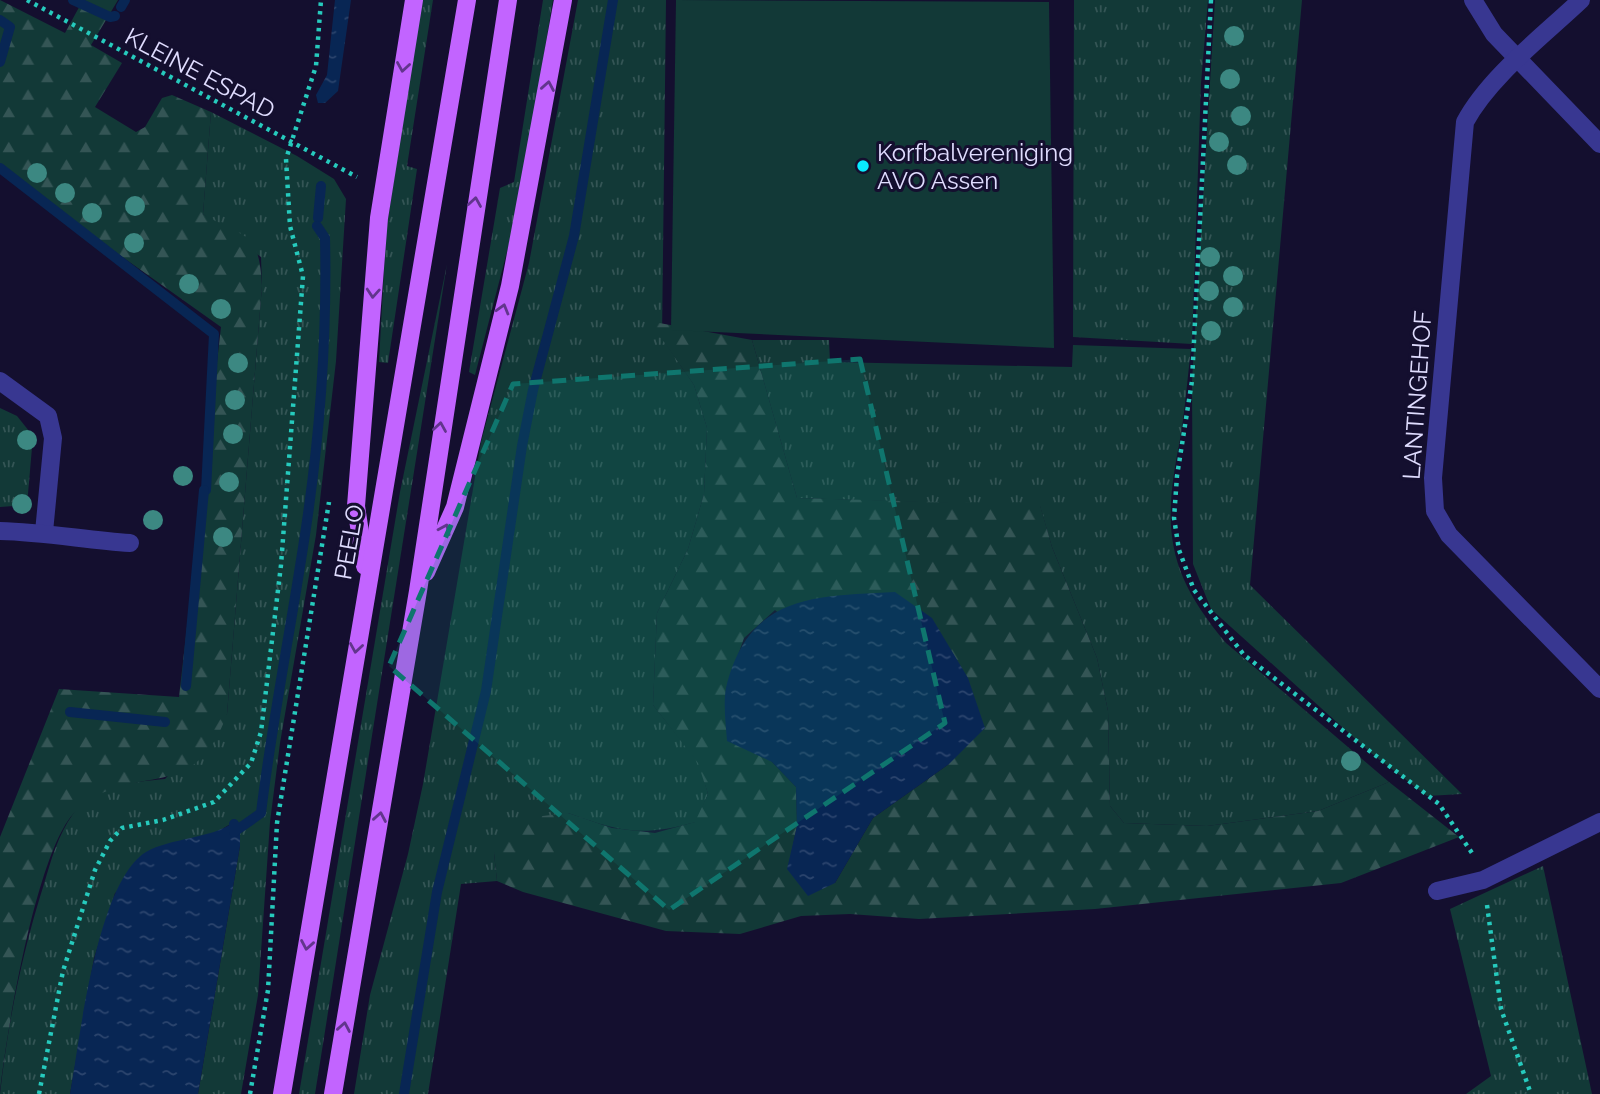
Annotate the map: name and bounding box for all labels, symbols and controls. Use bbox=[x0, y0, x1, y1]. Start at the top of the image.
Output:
street label: KLEINE ESPAD bbox=[120, 21, 280, 125]
one-way arrow bbox=[396, 61, 411, 73]
one-way arrow bbox=[540, 80, 555, 92]
place label: Korfbalvereniging AVO Assen bbox=[877, 138, 1073, 195]
marker: Korfbalvereniging AVO Assen bbox=[855, 158, 871, 174]
one-way arrow bbox=[467, 196, 482, 208]
one-way arrow bbox=[366, 287, 381, 298]
one-way arrow bbox=[495, 303, 510, 315]
street label: LANTINGEHOF bbox=[1397, 309, 1437, 481]
one-way arrow bbox=[433, 421, 448, 432]
street label: PEELO bbox=[328, 502, 370, 582]
one-way arrow bbox=[437, 524, 451, 536]
one-way arrow bbox=[349, 642, 364, 653]
one-way arrow bbox=[372, 811, 387, 823]
one-way arrow bbox=[300, 939, 315, 951]
one-way arrow bbox=[336, 1021, 351, 1033]

